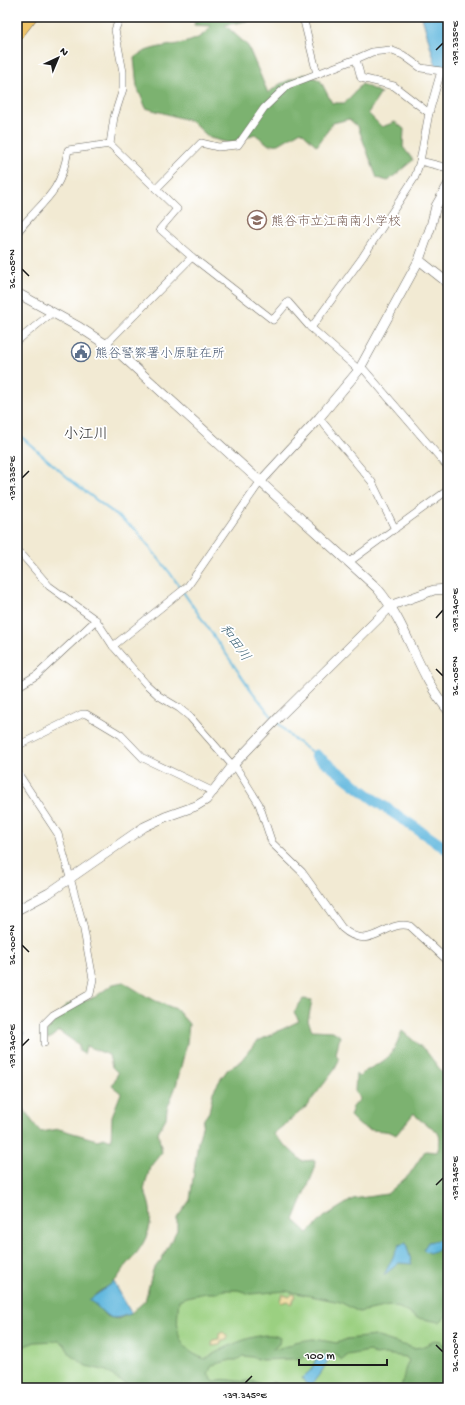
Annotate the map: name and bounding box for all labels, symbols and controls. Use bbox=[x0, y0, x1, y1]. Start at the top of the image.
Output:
text: 139.335°E bbox=[450, 20, 462, 66]
north arrow bbox=[38, 38, 78, 78]
text: N bbox=[57, 45, 70, 59]
school or university icon: 熊谷市立江南南小学校 bbox=[246, 209, 268, 231]
place label: 熊谷市立江南南小学校 bbox=[271, 215, 401, 230]
text: 36.105°N bbox=[7, 249, 19, 290]
public building icon: 熊谷警察署小原駐在所 bbox=[70, 341, 92, 363]
place label: 熊谷警察署小原駐在所 bbox=[95, 346, 225, 362]
district label: 小江川 bbox=[63, 426, 109, 444]
text: 139.335°E bbox=[7, 455, 19, 501]
text: 139.340°E bbox=[450, 587, 462, 633]
water label: 和田川 bbox=[215, 621, 254, 666]
text: 36.105°N bbox=[450, 656, 462, 697]
text: 36.100°N bbox=[7, 925, 19, 966]
text: 139.340°E bbox=[7, 1023, 19, 1069]
text: 139.345°E bbox=[450, 1156, 462, 1201]
text: 36.100°N bbox=[450, 1332, 462, 1373]
scale bar bbox=[299, 1341, 387, 1367]
text: 100 m bbox=[304, 1350, 335, 1364]
text: 139.345°E bbox=[222, 1390, 267, 1402]

